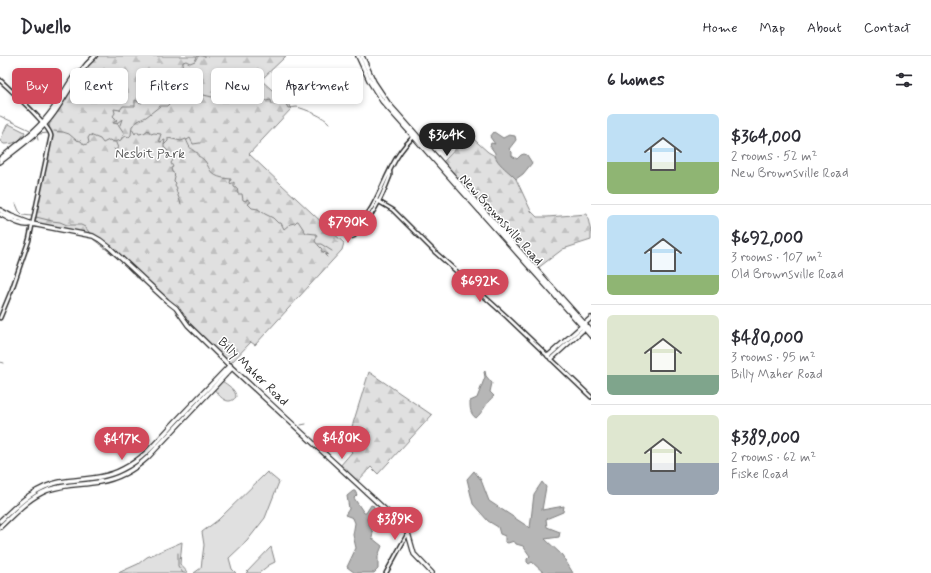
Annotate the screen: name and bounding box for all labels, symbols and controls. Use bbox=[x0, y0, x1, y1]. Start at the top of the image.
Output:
text: Dwello bbox=[20, 15, 71, 40]
text: Home bbox=[703, 19, 737, 37]
text: Map bbox=[759, 19, 785, 37]
text: About bbox=[807, 19, 842, 37]
text: Contact bbox=[864, 19, 911, 37]
chip: Buy bbox=[12, 68, 62, 104]
chip: Rent bbox=[70, 68, 128, 104]
chip: Filters bbox=[136, 68, 203, 104]
chip: New bbox=[211, 68, 264, 104]
chip: Apartment bbox=[272, 68, 363, 104]
text: 6 homes bbox=[607, 69, 665, 91]
icon: filters bbox=[893, 69, 915, 91]
pin: $364K bbox=[419, 123, 475, 157]
text: $364,000 bbox=[731, 126, 801, 148]
text: $364K bbox=[428, 127, 466, 144]
icon: home bbox=[639, 130, 687, 178]
park label: Nesbit Park bbox=[115, 146, 185, 163]
text: 2 rooms · 52 m² bbox=[731, 148, 817, 165]
text: New Brownsville Road bbox=[731, 165, 848, 182]
street label: New Brownsville Road bbox=[455, 171, 547, 269]
pin: $790K bbox=[320, 210, 376, 244]
text: $790K bbox=[328, 214, 368, 231]
text: $692,000 bbox=[731, 227, 803, 249]
icon: home bbox=[639, 231, 687, 279]
text: 3 rooms · 107 m² bbox=[731, 249, 823, 266]
text: Old Brownsville Road bbox=[731, 266, 844, 283]
pin: $692K bbox=[452, 269, 508, 303]
text: $692K bbox=[461, 273, 499, 290]
text: $480,000 bbox=[731, 327, 804, 349]
icon: home bbox=[639, 331, 687, 379]
street label: Billy Maher Road bbox=[214, 334, 292, 410]
text: 3 rooms · 95 m² bbox=[731, 349, 815, 366]
text: Billy Maher Road bbox=[731, 366, 823, 383]
pin: $480K bbox=[314, 426, 370, 460]
pin: $417K bbox=[94, 427, 150, 461]
text: $389,000 bbox=[731, 427, 800, 449]
text: $480K bbox=[322, 430, 362, 447]
text: $417K bbox=[103, 431, 141, 448]
icon: home bbox=[639, 431, 687, 479]
text: 2 rooms · 62 m² bbox=[731, 449, 816, 466]
text: Fiske Road bbox=[731, 466, 788, 483]
pin: $389K bbox=[367, 507, 423, 541]
text: $389K bbox=[377, 511, 413, 528]

